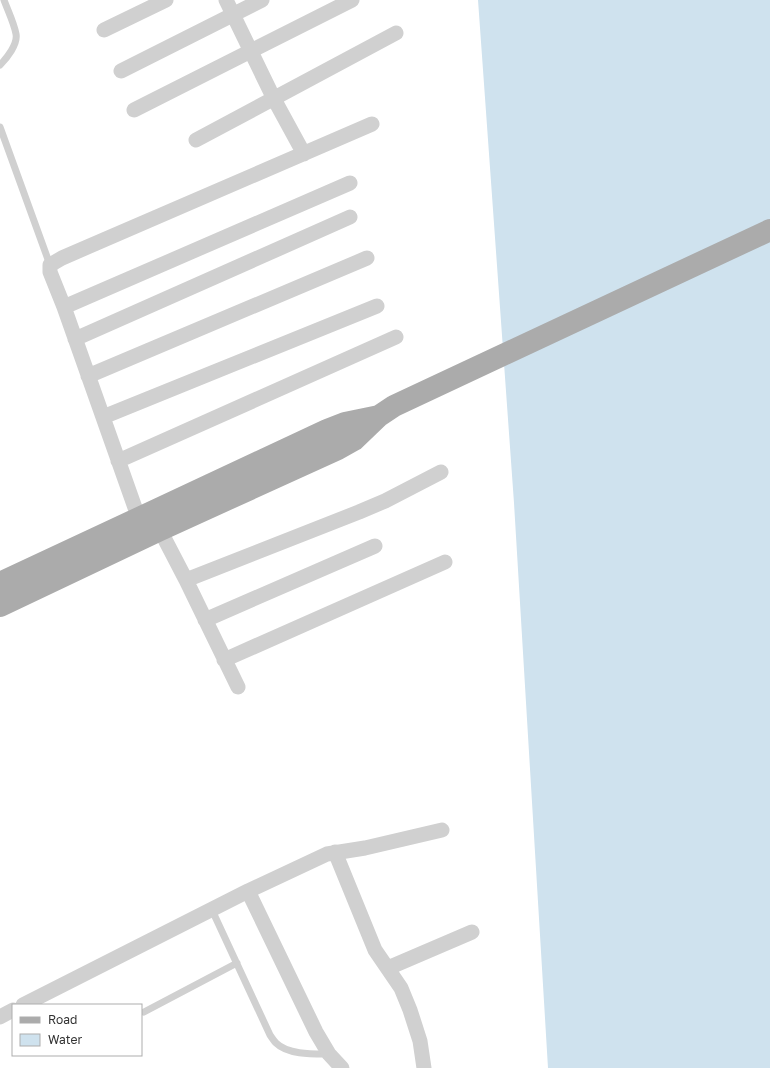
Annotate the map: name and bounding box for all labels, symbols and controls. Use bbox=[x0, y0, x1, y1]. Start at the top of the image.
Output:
legend bbox=[12, 1004, 142, 1056]
text: Road bbox=[48, 1012, 77, 1027]
text: Water bbox=[48, 1032, 82, 1047]

